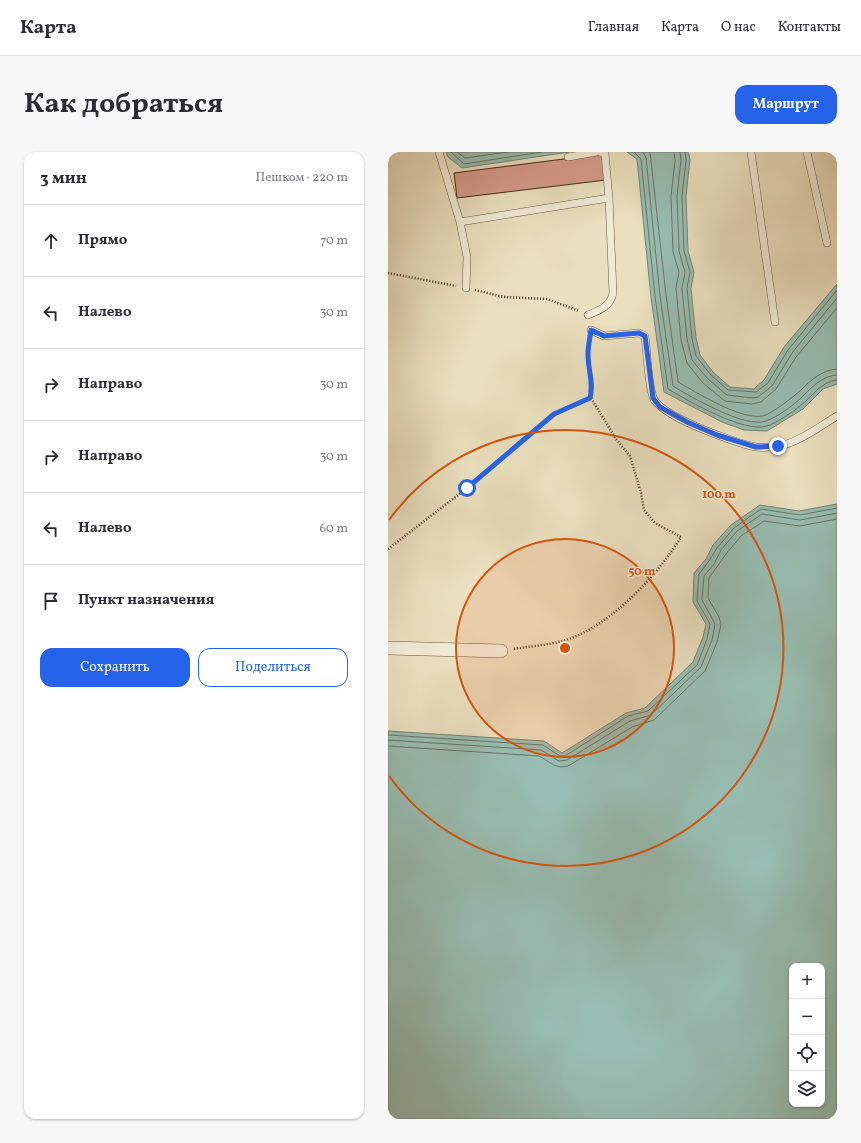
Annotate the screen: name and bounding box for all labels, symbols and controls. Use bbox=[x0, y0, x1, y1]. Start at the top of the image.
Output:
text: Карта bbox=[20, 15, 77, 41]
text: Главная bbox=[588, 18, 639, 37]
text: Карта bbox=[661, 18, 699, 37]
text: О нас bbox=[721, 18, 756, 37]
text: Контакты bbox=[778, 18, 841, 37]
text: Как добраться bbox=[24, 85, 223, 124]
button: Маршрут bbox=[735, 85, 837, 124]
text: 3 мин bbox=[40, 167, 87, 190]
text: Пешком · 220 m bbox=[256, 169, 348, 187]
icon: ahead bbox=[40, 230, 62, 252]
text: Прямо bbox=[78, 230, 127, 251]
text: 70 m bbox=[320, 232, 348, 250]
icon: left bbox=[40, 302, 62, 324]
text: Налево bbox=[78, 302, 132, 323]
text: 30 m bbox=[320, 304, 348, 322]
icon: right bbox=[40, 374, 62, 396]
text: Направо bbox=[78, 374, 142, 395]
text: 30 m bbox=[320, 376, 348, 394]
route end bbox=[769, 437, 787, 455]
icon: right bbox=[40, 446, 62, 468]
text: Направо bbox=[78, 446, 142, 467]
text: 30 m bbox=[320, 448, 348, 466]
route start bbox=[458, 479, 476, 497]
text: 100 m bbox=[702, 487, 736, 503]
icon: left bbox=[40, 518, 62, 540]
text: Налево bbox=[78, 518, 132, 539]
text: 60 m bbox=[320, 520, 348, 538]
text: 50 m bbox=[628, 564, 656, 580]
icon: arrive bbox=[40, 590, 62, 612]
text: Пункт назначения bbox=[78, 590, 214, 611]
centre of rings bbox=[558, 641, 572, 655]
button: Сохранить bbox=[40, 648, 190, 687]
button: Поделиться bbox=[198, 648, 348, 687]
map controls bbox=[789, 963, 825, 1107]
button: + bbox=[789, 963, 825, 999]
button: − bbox=[789, 999, 825, 1035]
button: locate bbox=[789, 1035, 825, 1071]
button: layers bbox=[789, 1071, 825, 1107]

